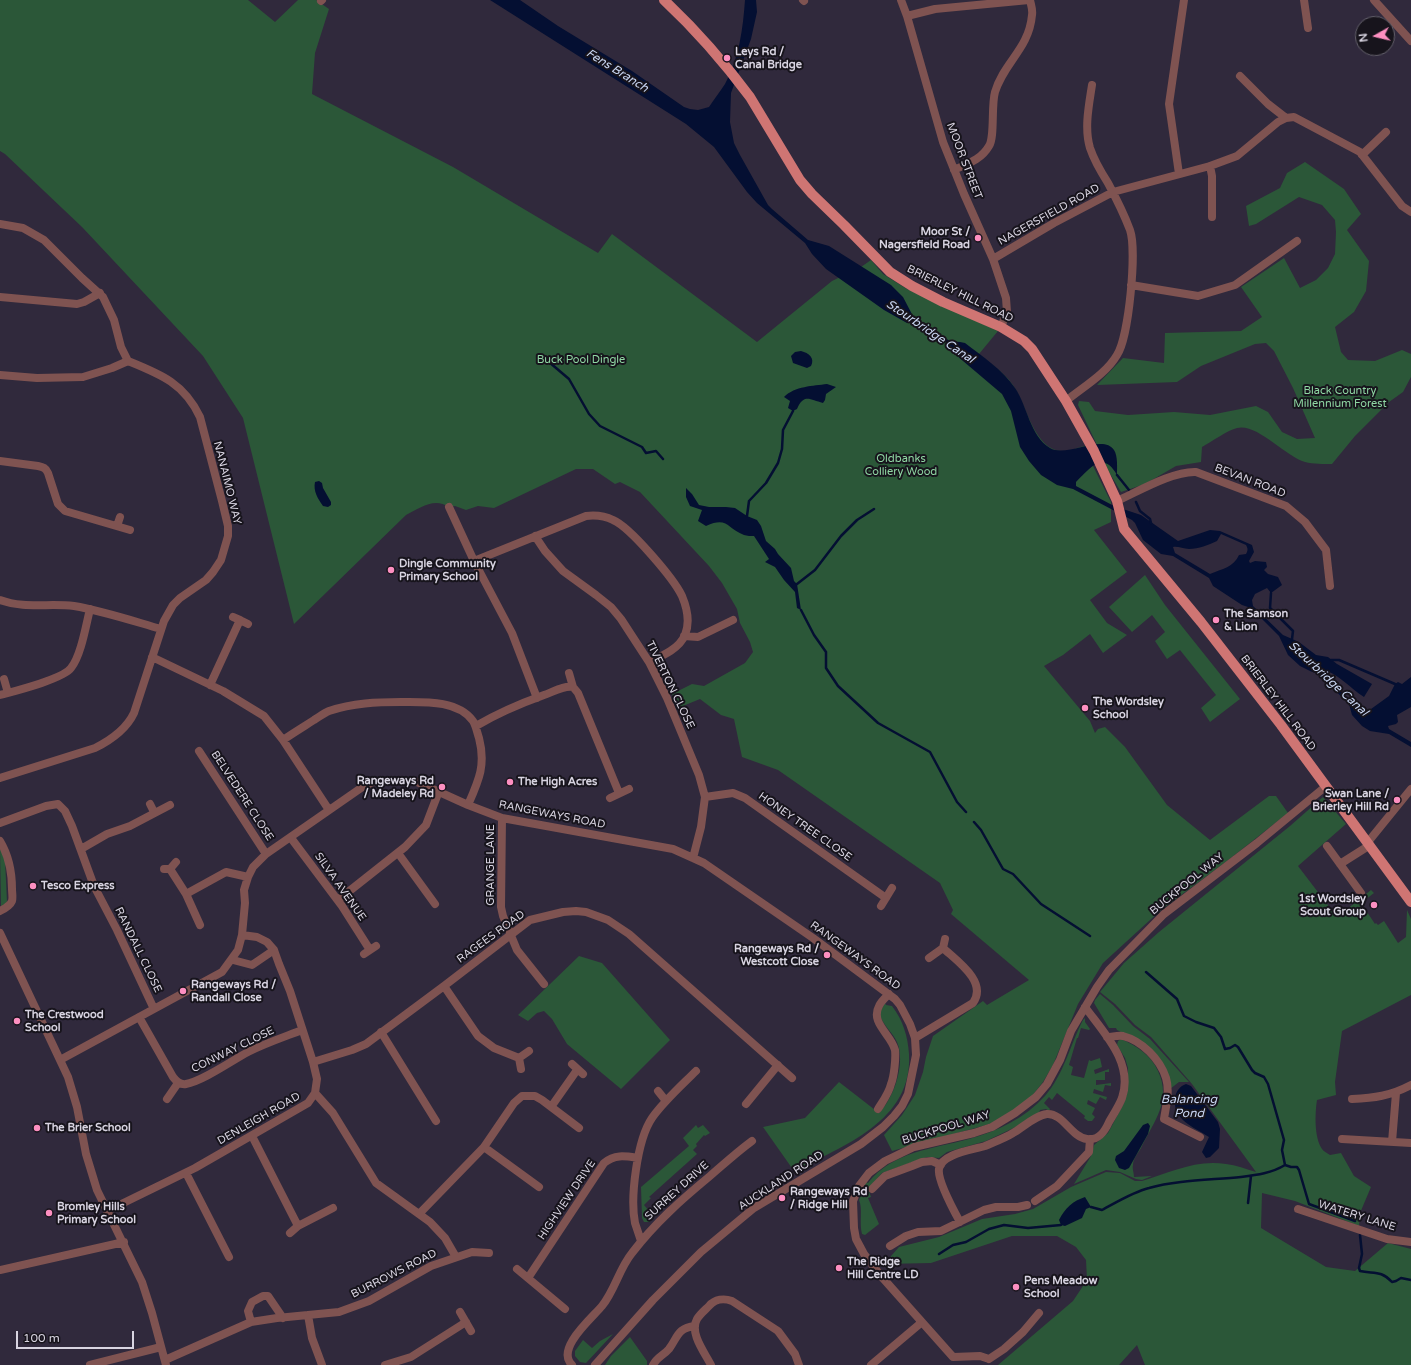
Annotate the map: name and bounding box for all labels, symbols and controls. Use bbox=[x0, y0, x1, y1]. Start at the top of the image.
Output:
north arrow bbox=[1355, 16, 1395, 56]
text: N bbox=[1357, 32, 1371, 43]
place label: Leys Rd / Canal Bridge bbox=[735, 45, 802, 71]
water label: Fens Branch bbox=[583, 46, 651, 96]
marker: Leys Rd / Canal Bridge bbox=[722, 53, 732, 63]
street label: MOOR STREET bbox=[943, 121, 985, 201]
street label: NAGERSFIELD ROAD bbox=[996, 182, 1102, 248]
place label: Moor St / Nagersfield Road bbox=[879, 225, 970, 251]
marker: Moor St / Nagersfield Road bbox=[973, 233, 983, 243]
street label: BRIERLEY HILL ROAD bbox=[905, 262, 1015, 326]
water label: Stourbridge Canal bbox=[883, 297, 977, 367]
park label: Buck Pool Dingle bbox=[537, 353, 625, 367]
park label: Black Country Millennium Forest bbox=[1293, 384, 1387, 410]
street label: NANAIMO WAY bbox=[210, 440, 244, 526]
park label: Oldbanks Colliery Wood bbox=[865, 452, 937, 478]
street label: BEVAN ROAD bbox=[1213, 461, 1287, 501]
place label: Dingle Community Primary School bbox=[399, 557, 496, 583]
marker: Dingle Community Primary School bbox=[386, 565, 396, 575]
place label: The Samson & Lion bbox=[1224, 607, 1288, 633]
marker: The Samson & Lion bbox=[1211, 615, 1221, 625]
street label: TIVERTON CLOSE bbox=[643, 639, 697, 731]
water label: Stourbridge Canal bbox=[1285, 639, 1371, 719]
street label: BRIERLEY HILL ROAD bbox=[1238, 652, 1318, 754]
place label: The Wordsley School bbox=[1093, 695, 1164, 721]
marker: The Wordsley School bbox=[1080, 703, 1090, 713]
street label: BELVEDERE CLOSE bbox=[208, 748, 276, 844]
place label: Rangeways Rd / Madeley Rd bbox=[357, 774, 434, 800]
place label: The High Acres bbox=[518, 775, 597, 789]
marker: The High Acres bbox=[505, 777, 515, 787]
marker: Rangeways Rd / Madeley Rd bbox=[437, 782, 447, 792]
place label: Swan Lane / Brierley Hill Rd bbox=[1312, 787, 1389, 813]
street label: HONEY TREE CLOSE bbox=[756, 790, 854, 864]
marker: Swan Lane / Brierley Hill Rd bbox=[1392, 795, 1402, 805]
street label: RANGEWAYS ROAD bbox=[497, 798, 607, 832]
street label: GRANGE LANE bbox=[484, 824, 498, 906]
street label: SILVA AVENUE bbox=[312, 850, 368, 924]
street label: BUCKPOOL WAY bbox=[1147, 850, 1227, 918]
place label: Tesco Express bbox=[41, 879, 115, 893]
marker: Tesco Express bbox=[28, 881, 38, 891]
place label: 1st Wordsley Scout Group bbox=[1298, 892, 1366, 918]
marker: 1st Wordsley Scout Group bbox=[1369, 900, 1379, 910]
street label: RANDALL CLOSE bbox=[112, 905, 164, 995]
street label: RAGEES ROAD bbox=[454, 908, 528, 966]
street label: RANGEWAYS ROAD bbox=[807, 919, 903, 993]
place label: Rangeways Rd / Westcott Close bbox=[734, 942, 819, 968]
marker: Rangeways Rd / Westcott Close bbox=[822, 950, 832, 960]
place label: Rangeways Rd / Randall Close bbox=[191, 978, 276, 1004]
marker: Rangeways Rd / Randall Close bbox=[178, 986, 188, 996]
place label: The Crestwood School bbox=[25, 1008, 104, 1034]
marker: The Crestwood School bbox=[12, 1016, 22, 1026]
street label: CONWAY CLOSE bbox=[189, 1024, 277, 1076]
street label: DENLEIGH ROAD bbox=[215, 1090, 303, 1148]
water label: Balancing Pond bbox=[1161, 1093, 1217, 1121]
street label: BUCKPOOL WAY bbox=[900, 1108, 992, 1148]
place label: The Brier School bbox=[45, 1121, 131, 1135]
marker: The Brier School bbox=[32, 1123, 42, 1133]
street label: AUCKLAND ROAD bbox=[736, 1149, 826, 1213]
street label: HIGHVIEW DRIVE bbox=[535, 1157, 599, 1243]
street label: SURREY DRIVE bbox=[642, 1159, 712, 1223]
place label: Rangeways Rd / Ridge Hill bbox=[790, 1185, 867, 1211]
marker: Rangeways Rd / Ridge Hill bbox=[777, 1193, 787, 1203]
street label: WATERY LANE bbox=[1317, 1198, 1397, 1234]
place label: Bromley Hills Primary School bbox=[57, 1200, 136, 1226]
marker: Bromley Hills Primary School bbox=[44, 1208, 54, 1218]
street label: BURROWS ROAD bbox=[349, 1247, 439, 1301]
place label: The Ridge Hill Centre LD bbox=[847, 1255, 918, 1281]
marker: The Ridge Hill Centre LD bbox=[834, 1263, 844, 1273]
place label: Pens Meadow School bbox=[1024, 1274, 1097, 1300]
marker: Pens Meadow School bbox=[1011, 1282, 1021, 1292]
scale bar bbox=[18, 1323, 136, 1349]
text: 100 m bbox=[23, 1331, 60, 1345]

